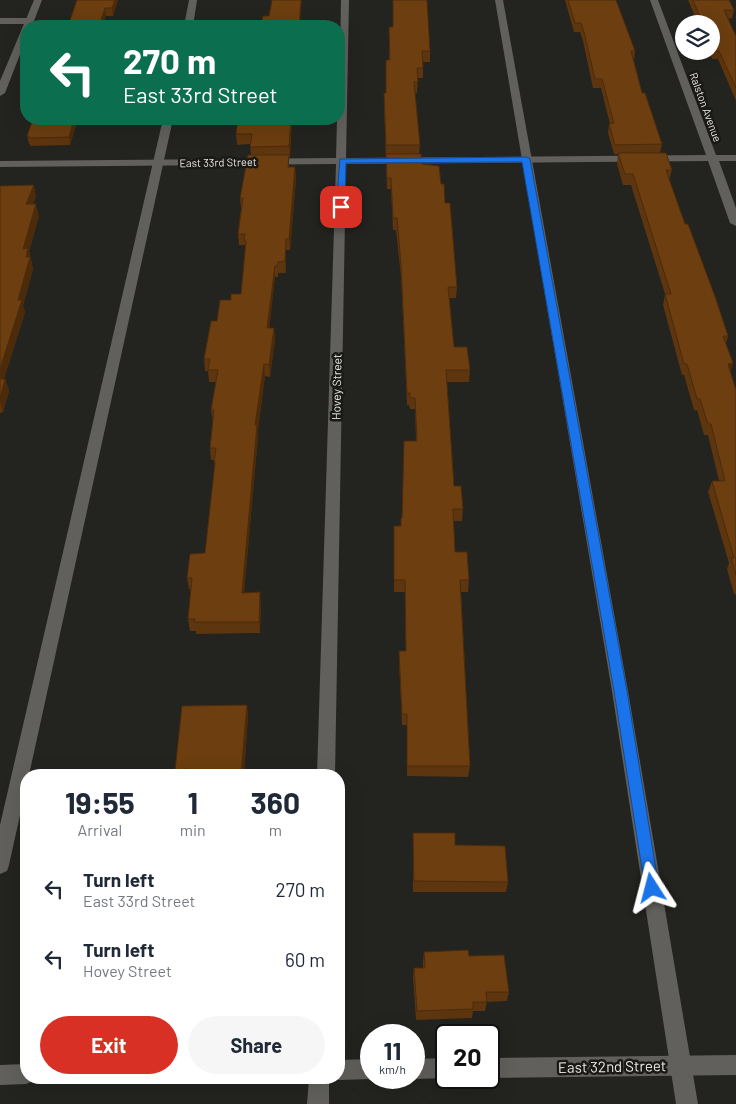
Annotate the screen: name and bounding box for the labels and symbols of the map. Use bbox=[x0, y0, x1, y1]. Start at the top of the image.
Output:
street label: Ralston Avenue bbox=[687, 70, 725, 144]
street label: East 33rd Street bbox=[179, 155, 257, 169]
pin bbox=[320, 186, 362, 228]
street label: Hovey Street bbox=[328, 354, 344, 420]
position arrow bbox=[625, 861, 677, 913]
speed limit sign: 20 bbox=[435, 1024, 500, 1089]
street label: East 32nd Street bbox=[558, 1056, 666, 1076]

